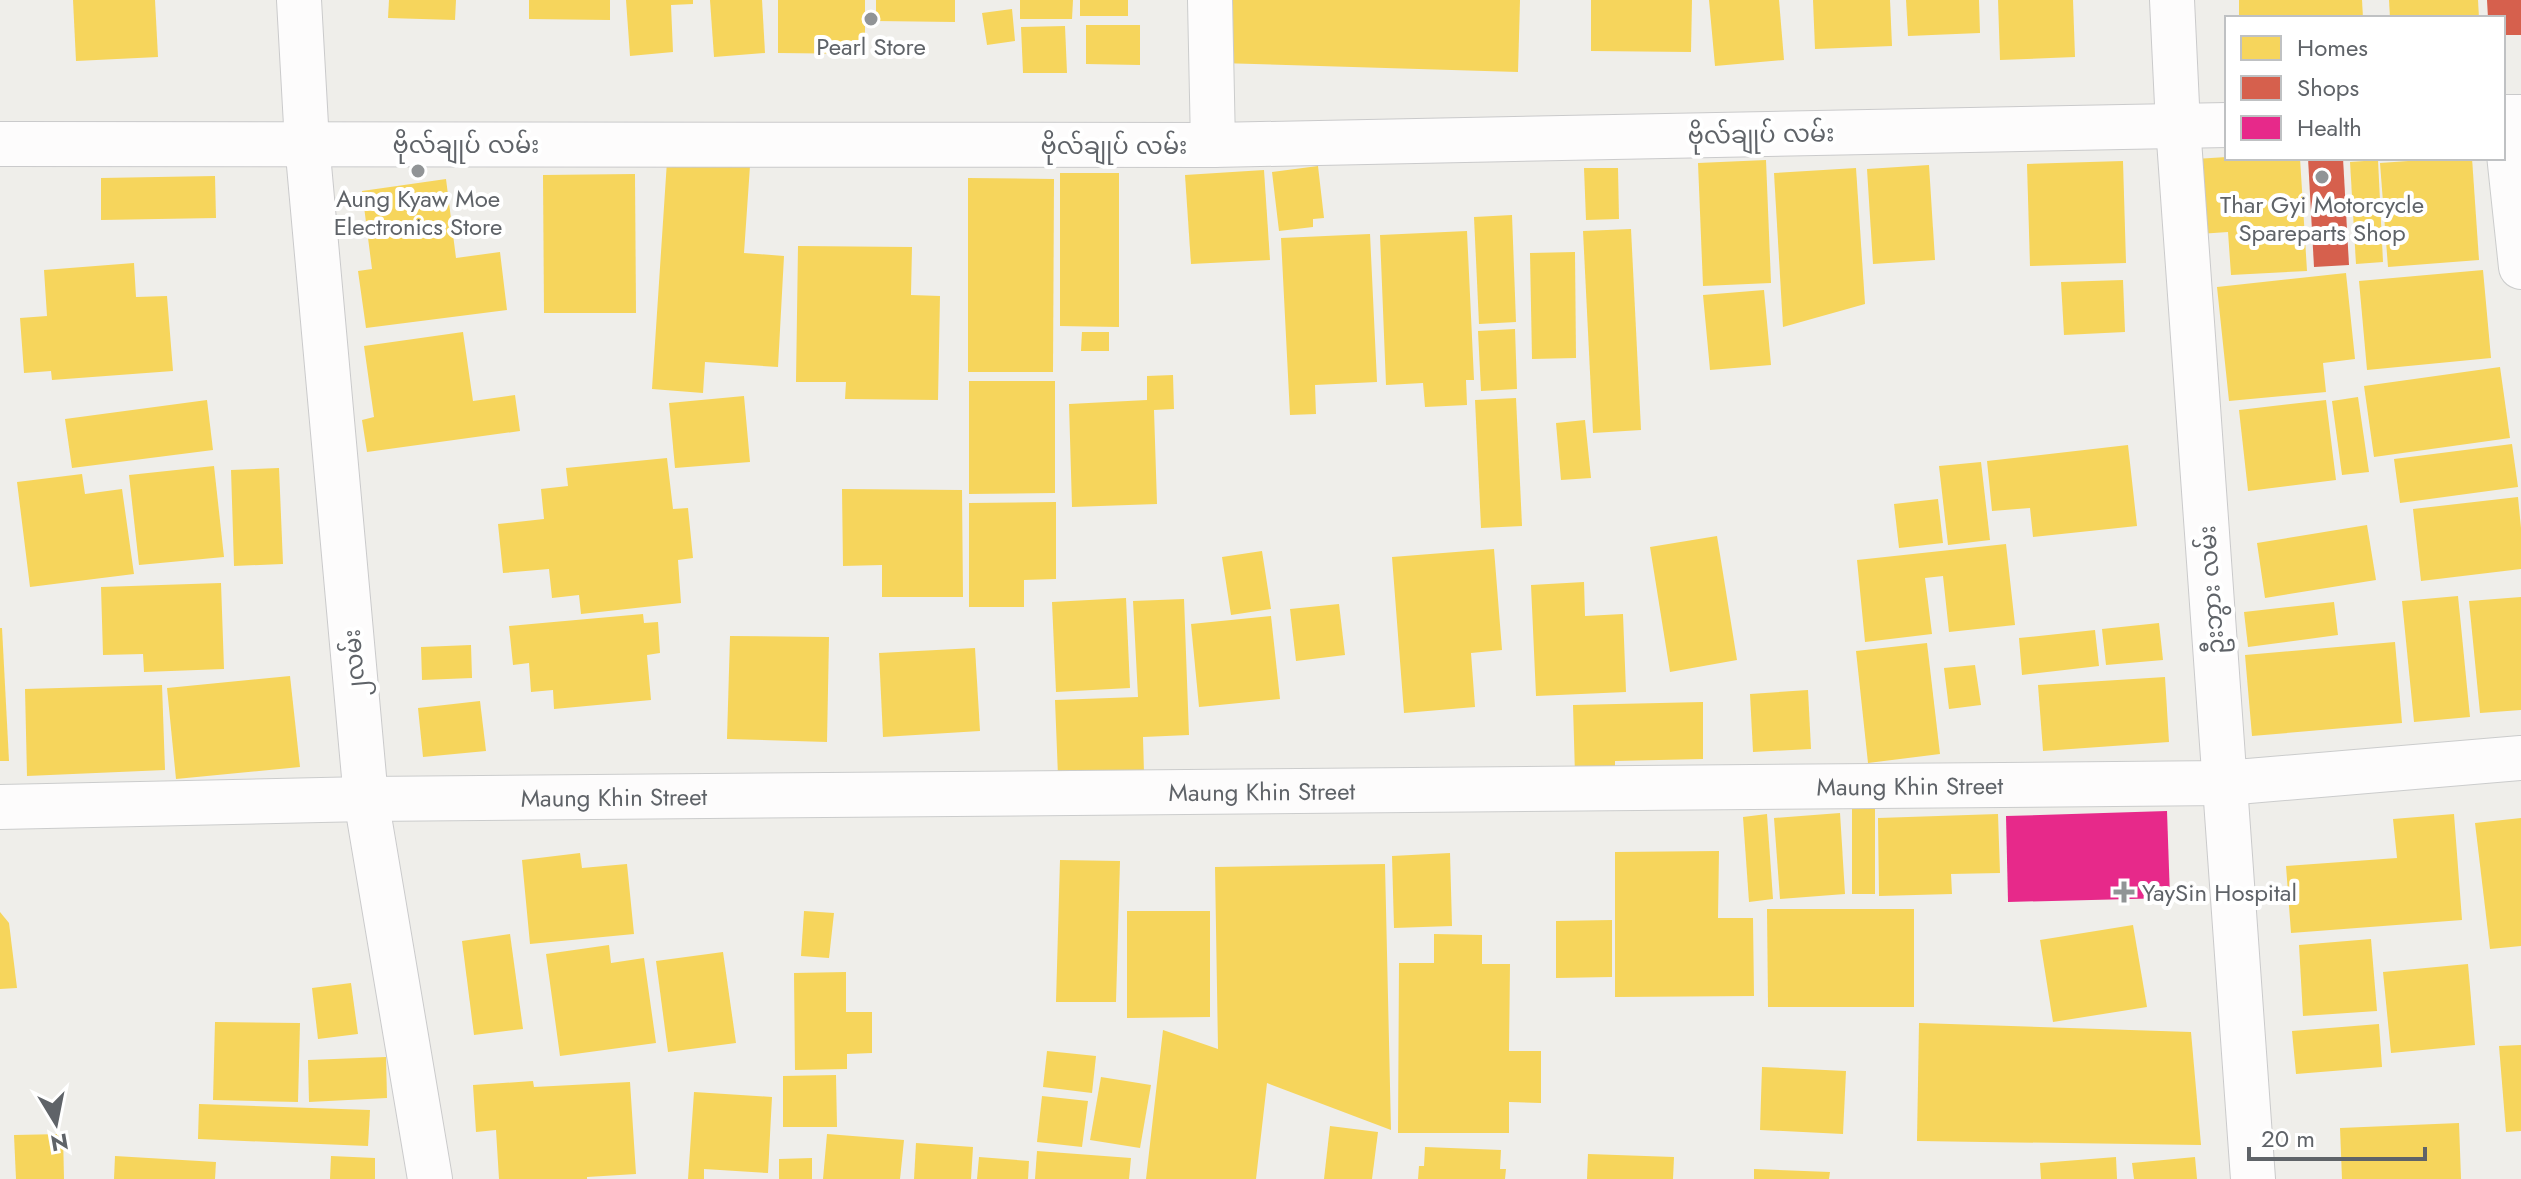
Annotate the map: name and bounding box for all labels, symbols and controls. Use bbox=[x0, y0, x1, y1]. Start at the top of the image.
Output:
marker: Pearl Store bbox=[862, 10, 880, 28]
legend bbox=[2225, 16, 2505, 160]
place label: Pearl Store bbox=[816, 29, 926, 64]
text: Homes bbox=[2297, 30, 2368, 65]
text: Shops bbox=[2297, 70, 2359, 105]
text: Health bbox=[2297, 110, 2362, 145]
street label: ဗိုလ်ချုပ် လမ်း bbox=[1687, 115, 1835, 155]
street label: ဗိုလ်ချုပ် လမ်း bbox=[393, 127, 539, 164]
street label: ဗိုလ်ချုပ် လမ်း bbox=[1041, 128, 1187, 165]
marker: Aung Kyaw Moe Electronics Store bbox=[409, 162, 427, 180]
marker: Thar Gyi Motorcycle Spareparts Shop bbox=[2313, 168, 2331, 186]
place label: Aung Kyaw Moe Electronics Store bbox=[334, 181, 502, 244]
place label: Thar Gyi Motorcycle Spareparts Shop bbox=[2220, 187, 2424, 250]
street label: ဦးဘွား လမ်း bbox=[2189, 524, 2235, 656]
street label: ၂လမ်း bbox=[334, 628, 376, 698]
street label: Maung Khin Street bbox=[1816, 767, 2004, 804]
street label: Maung Khin Street bbox=[1168, 773, 1356, 810]
street label: Maung Khin Street bbox=[520, 779, 708, 815]
place label: YaySin Hospital bbox=[2142, 875, 2297, 910]
marker: YaySin Hospital bbox=[2113, 881, 2135, 903]
north arrow bbox=[16, 1083, 96, 1163]
scale bar bbox=[2249, 1111, 2425, 1161]
text: 20 m bbox=[2261, 1121, 2315, 1156]
text: N bbox=[48, 1125, 71, 1160]

